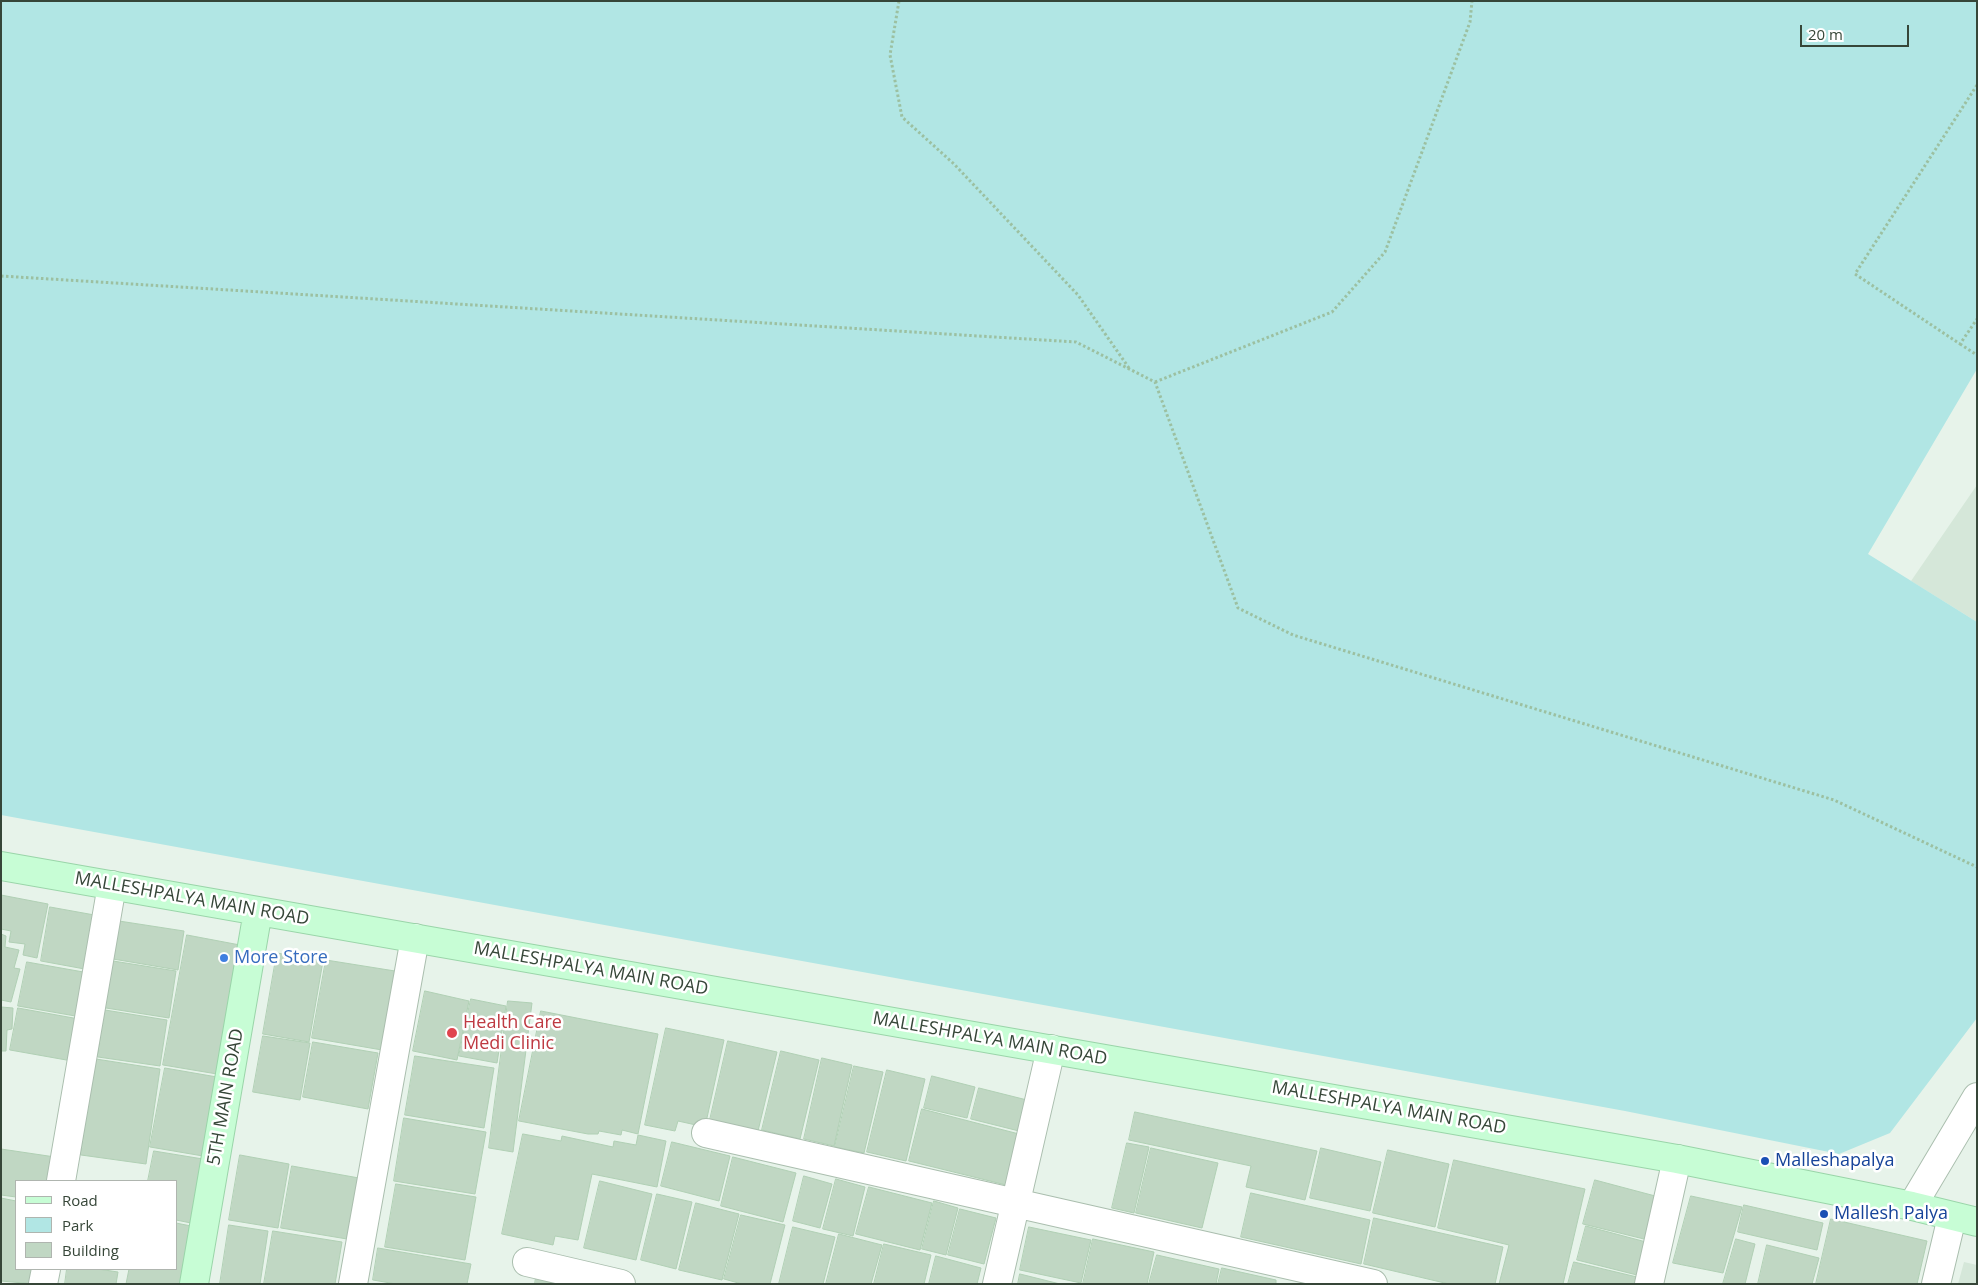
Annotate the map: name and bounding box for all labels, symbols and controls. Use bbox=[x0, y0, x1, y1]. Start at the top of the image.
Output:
scale bar bbox=[1803, 15, 1912, 47]
text: 20 m bbox=[1808, 24, 1843, 44]
street label: MALLESHPALYA MAIN ROAD bbox=[73, 868, 311, 930]
street label: MALLESHPALYA MAIN ROAD bbox=[472, 938, 710, 1000]
place label: More Store bbox=[234, 947, 328, 969]
marker: More Store bbox=[218, 952, 230, 964]
street label: MALLESHPALYA MAIN ROAD bbox=[871, 1008, 1109, 1070]
place label: Health Care Medi Clinic bbox=[463, 1012, 562, 1054]
marker: Health Care Medi Clinic bbox=[445, 1026, 459, 1040]
street label: 5TH MAIN ROAD bbox=[203, 1027, 249, 1167]
street label: MALLESHPALYA MAIN ROAD bbox=[1270, 1077, 1508, 1139]
place label: Malleshapalya bbox=[1775, 1150, 1895, 1172]
marker: Malleshapalya bbox=[1759, 1155, 1771, 1167]
legend bbox=[15, 1180, 178, 1270]
text: Road bbox=[62, 1190, 98, 1210]
place label: Mallesh Palya bbox=[1834, 1203, 1948, 1225]
marker: Mallesh Palya bbox=[1818, 1208, 1830, 1220]
text: Park bbox=[62, 1215, 93, 1235]
text: Building bbox=[62, 1240, 119, 1260]

